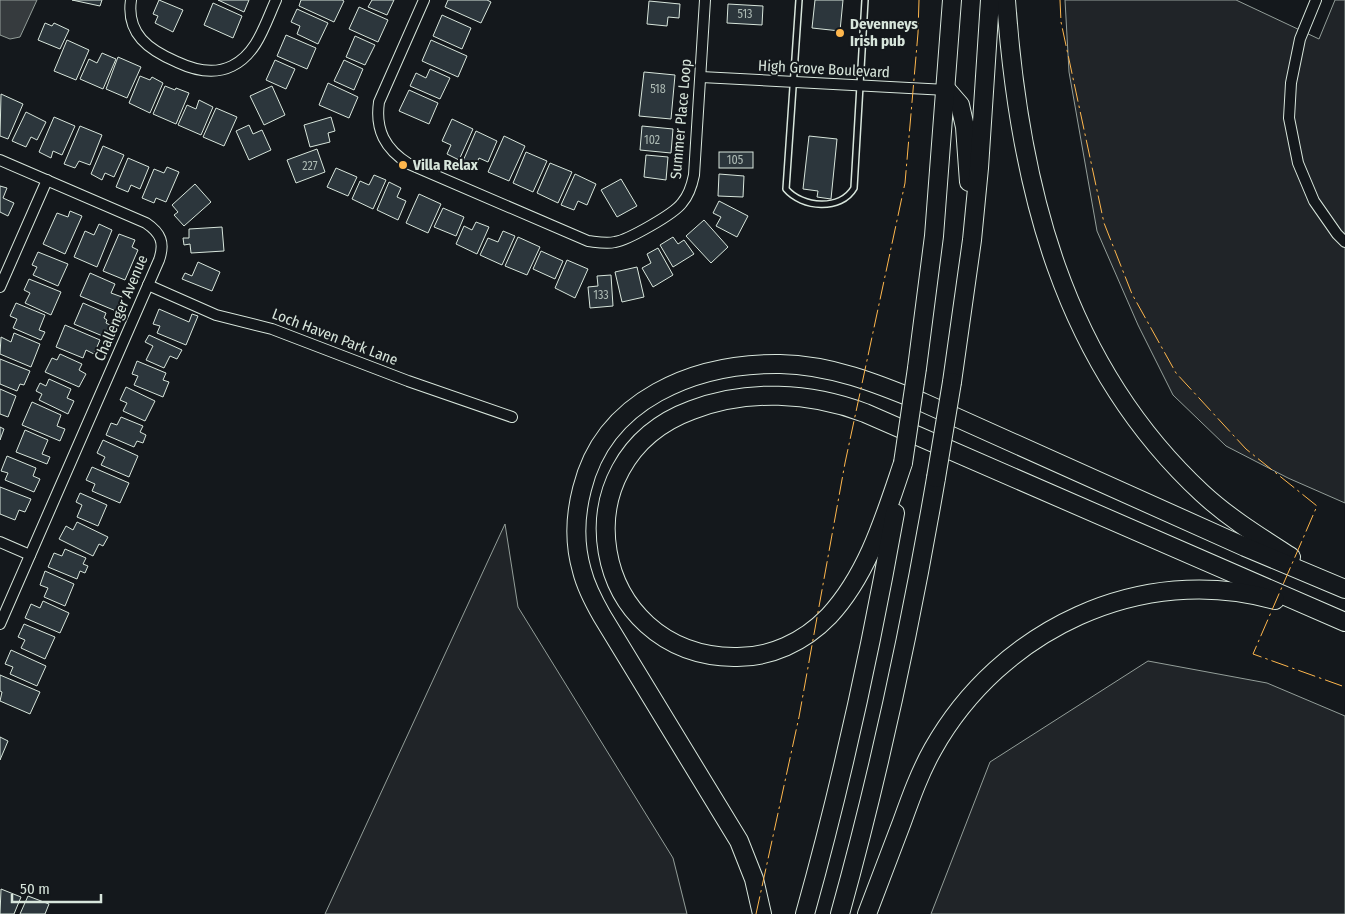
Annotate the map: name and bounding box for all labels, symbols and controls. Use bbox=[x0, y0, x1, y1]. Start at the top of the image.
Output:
house number: 513 bbox=[737, 7, 753, 21]
place label: Devenneys Irish pub bbox=[850, 15, 918, 50]
marker: Devenneys Irish pub bbox=[834, 27, 846, 39]
street label: High Grove Boulevard bbox=[758, 57, 890, 81]
street label: Summer Place Loop bbox=[667, 58, 695, 180]
house number: 518 bbox=[650, 82, 666, 96]
house number: 102 bbox=[644, 133, 660, 147]
house number: 105 bbox=[727, 153, 744, 167]
place label: Villa Relax bbox=[412, 156, 479, 174]
house number: 227 bbox=[302, 159, 318, 173]
marker: Villa Relax bbox=[397, 159, 409, 171]
street label: Challenger Avenue bbox=[90, 252, 152, 364]
house number: 133 bbox=[593, 288, 609, 302]
street label: Loch Haven Park Lane bbox=[270, 305, 400, 369]
scale bar bbox=[12, 872, 101, 904]
text: 50 m bbox=[20, 880, 50, 898]

